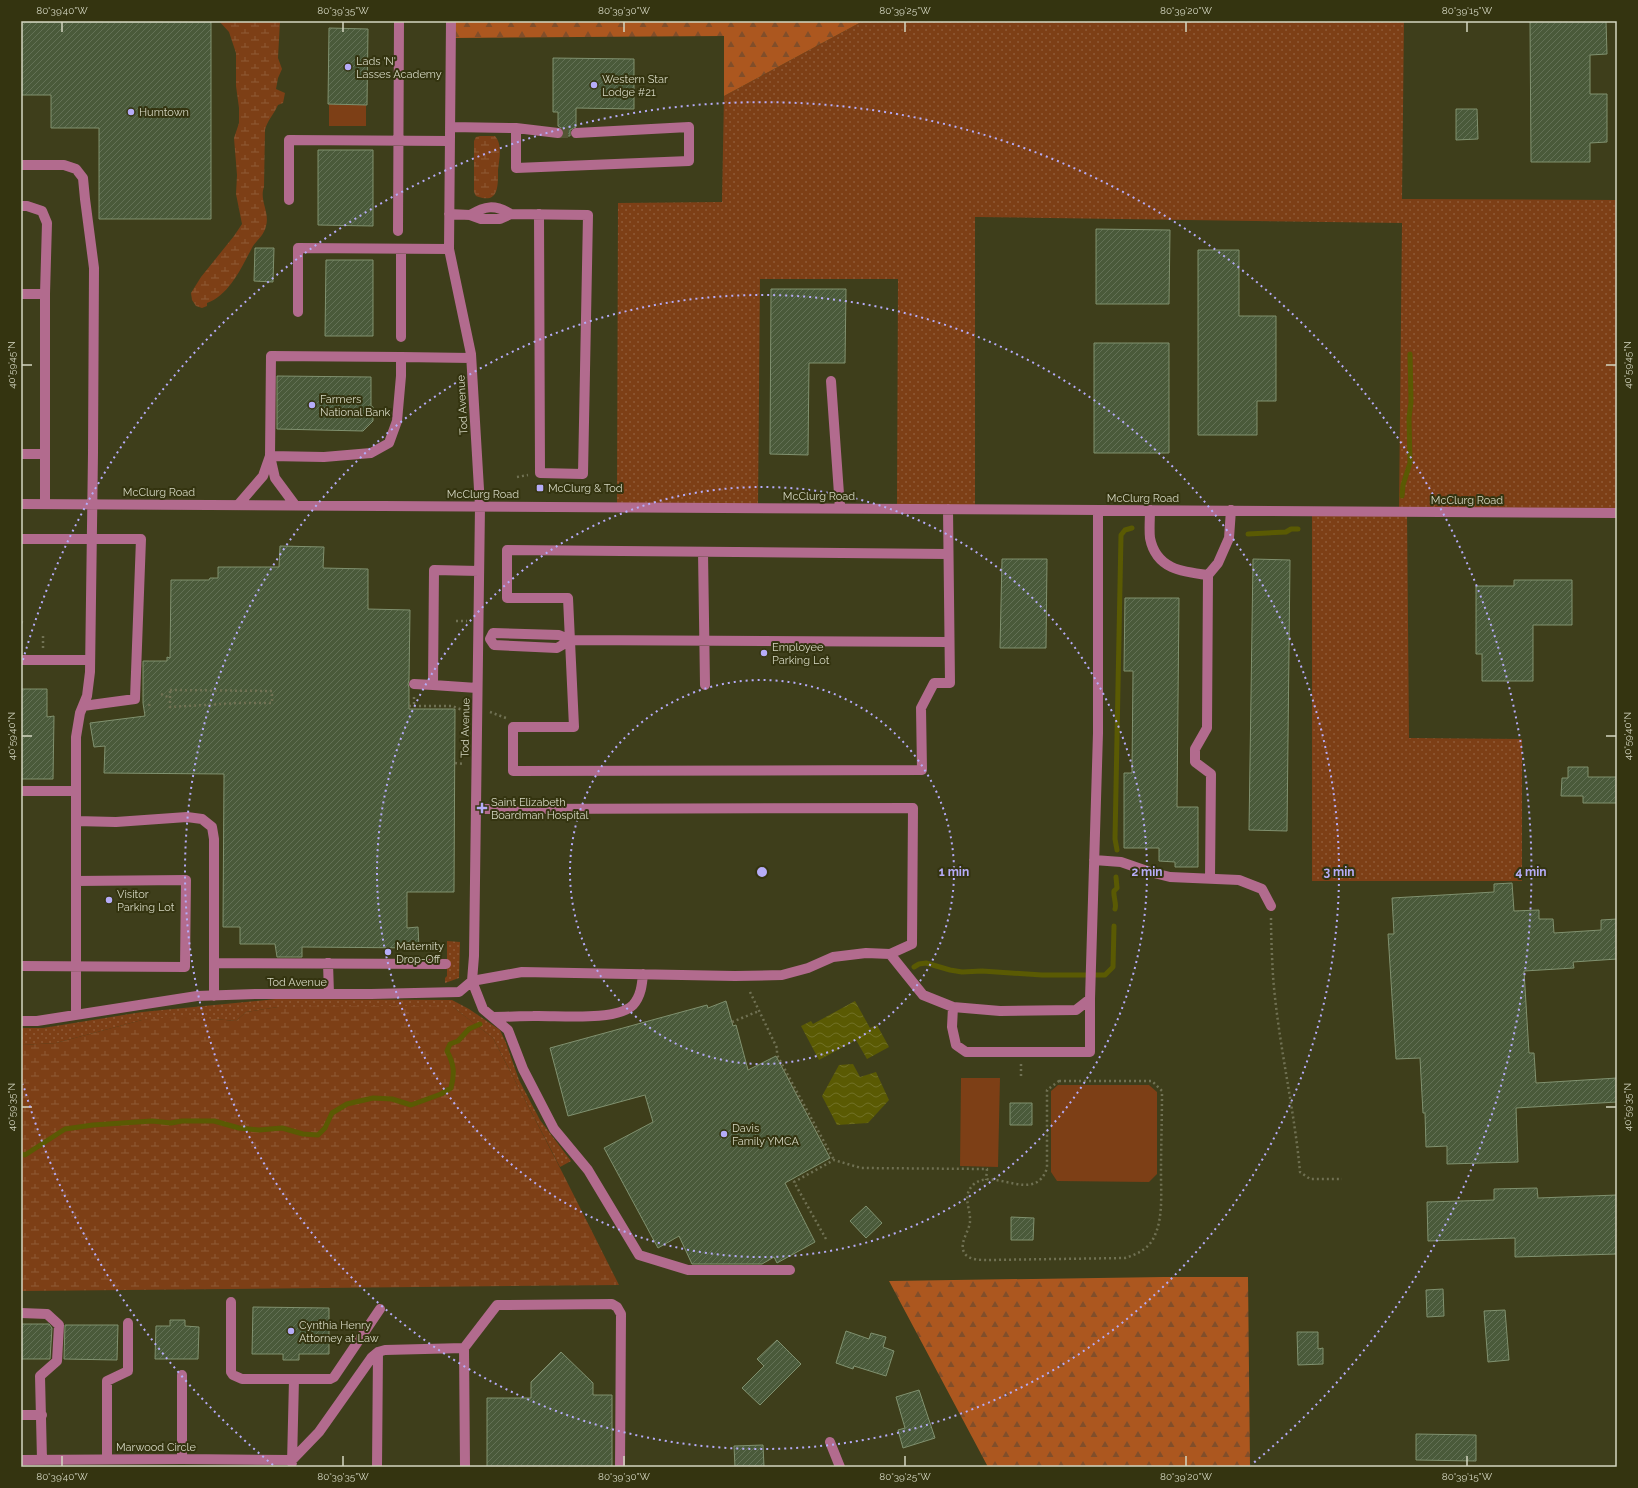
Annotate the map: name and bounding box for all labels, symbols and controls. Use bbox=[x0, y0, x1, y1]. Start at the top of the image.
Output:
text: 80°39'40"W bbox=[36, 5, 88, 16]
text: 80°39'35"W bbox=[317, 5, 369, 16]
text: 80°39'30"W bbox=[598, 5, 651, 16]
text: 80°39'25"W bbox=[879, 5, 931, 16]
text: 80°39'20"W bbox=[1160, 5, 1213, 16]
text: 80°39'15"W bbox=[1442, 5, 1493, 16]
place label: Lads 'N' Lasses Academy bbox=[356, 55, 442, 81]
marker: Lads 'N' Lasses Academy bbox=[343, 62, 353, 72]
place label: Western Star Lodge #21 bbox=[602, 73, 668, 99]
marker: Western Star Lodge #21 bbox=[589, 80, 599, 90]
place label: Humtown bbox=[139, 106, 189, 119]
marker: Humtown bbox=[126, 107, 136, 117]
text: 40°59'45"N bbox=[6, 341, 17, 389]
text: 40°59'45"N bbox=[1622, 341, 1633, 389]
street label: Tod Avenue bbox=[454, 374, 471, 435]
place label: Farmers National Bank bbox=[320, 393, 391, 419]
marker: Farmers National Bank bbox=[307, 400, 317, 410]
place label: McClurg & Tod bbox=[548, 482, 623, 495]
marker: McClurg & Tod bbox=[535, 483, 545, 493]
street label: McClurg Road bbox=[123, 486, 195, 499]
street label: McClurg Road bbox=[447, 488, 519, 501]
street label: McClurg Road bbox=[783, 490, 855, 503]
street label: McClurg Road bbox=[1107, 492, 1179, 505]
street label: McClurg Road bbox=[1431, 494, 1503, 507]
place label: Employee Parking Lot bbox=[772, 641, 830, 667]
marker: Employee Parking Lot bbox=[759, 648, 769, 658]
street label: Tod Avenue bbox=[458, 697, 473, 758]
text: 40°59'40"N bbox=[6, 712, 17, 760]
text: 40°59'40"N bbox=[1622, 712, 1633, 760]
place label: Saint Elizabeth Boardman Hospital bbox=[491, 796, 588, 822]
marker: Saint Elizabeth Boardman Hospital bbox=[476, 802, 488, 814]
centre of rings bbox=[755, 865, 769, 879]
text: 1 min bbox=[939, 865, 969, 879]
text: 2 min bbox=[1131, 865, 1163, 879]
text: 3 min bbox=[1323, 865, 1355, 879]
text: 4 min bbox=[1515, 865, 1547, 879]
place label: Visitor Parking Lot bbox=[117, 888, 175, 914]
marker: Visitor Parking Lot bbox=[104, 895, 114, 905]
place label: Maternity Drop-Off bbox=[396, 940, 444, 966]
marker: Maternity Drop-Off bbox=[383, 947, 393, 957]
street label: Tod Avenue bbox=[267, 976, 328, 989]
text: 40°59'35"N bbox=[6, 1083, 17, 1131]
text: 40°59'35"N bbox=[1622, 1083, 1633, 1131]
place label: Davis Family YMCA bbox=[732, 1122, 799, 1148]
marker: Davis Family YMCA bbox=[719, 1129, 729, 1139]
place label: Cynthia Henry Attorney at Law bbox=[299, 1319, 379, 1345]
marker: Cynthia Henry Attorney at Law bbox=[286, 1326, 296, 1336]
street label: Marwood Circle bbox=[116, 1441, 197, 1454]
text: 80°39'40"W bbox=[36, 1471, 88, 1482]
text: 80°39'35"W bbox=[317, 1471, 369, 1482]
text: 80°39'30"W bbox=[598, 1471, 651, 1482]
text: 80°39'25"W bbox=[879, 1471, 931, 1482]
text: 80°39'20"W bbox=[1160, 1471, 1213, 1482]
text: 80°39'15"W bbox=[1442, 1471, 1493, 1482]

